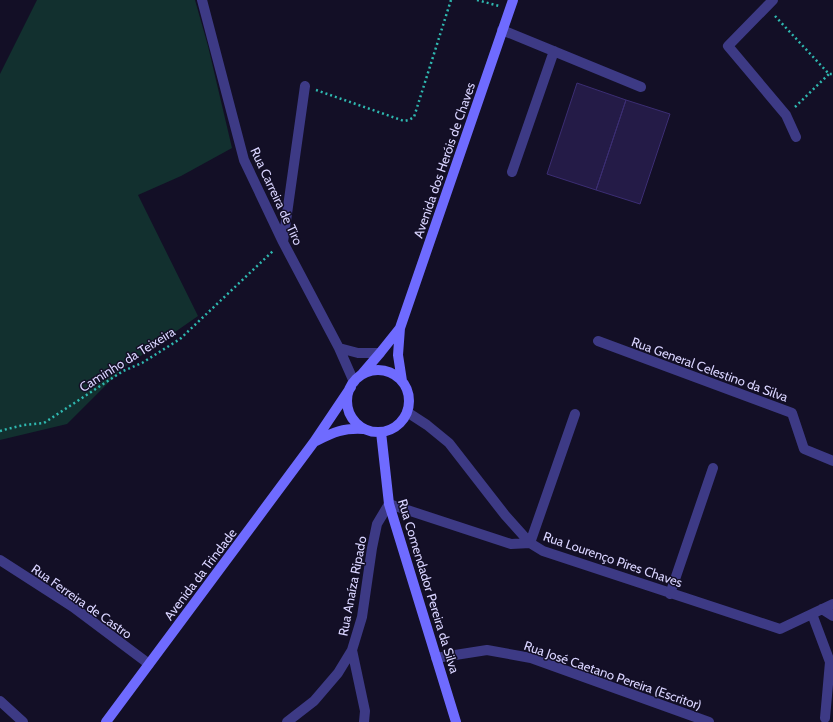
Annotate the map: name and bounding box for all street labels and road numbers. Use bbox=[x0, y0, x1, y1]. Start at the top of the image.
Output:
street label: Avenida dos Heróis de Chaves bbox=[410, 79, 478, 240]
street label: Rua Carreira de Tiro bbox=[247, 145, 307, 247]
street label: Caminho da Teixeira bbox=[76, 323, 179, 395]
street label: Rua General Celestino da Silva bbox=[630, 333, 791, 405]
street label: Rua Comendador Pereira da Silva bbox=[395, 497, 463, 676]
street label: Avenida da Trindade bbox=[160, 525, 240, 623]
street label: Rua Lourenço Pires Chaves bbox=[541, 528, 685, 591]
street label: Rua Anaíza Ripado bbox=[334, 535, 370, 637]
street label: Rua Ferreira de Castro bbox=[29, 560, 135, 642]
street label: Rua José Caetano Pereira (Escritor) bbox=[522, 637, 704, 713]

